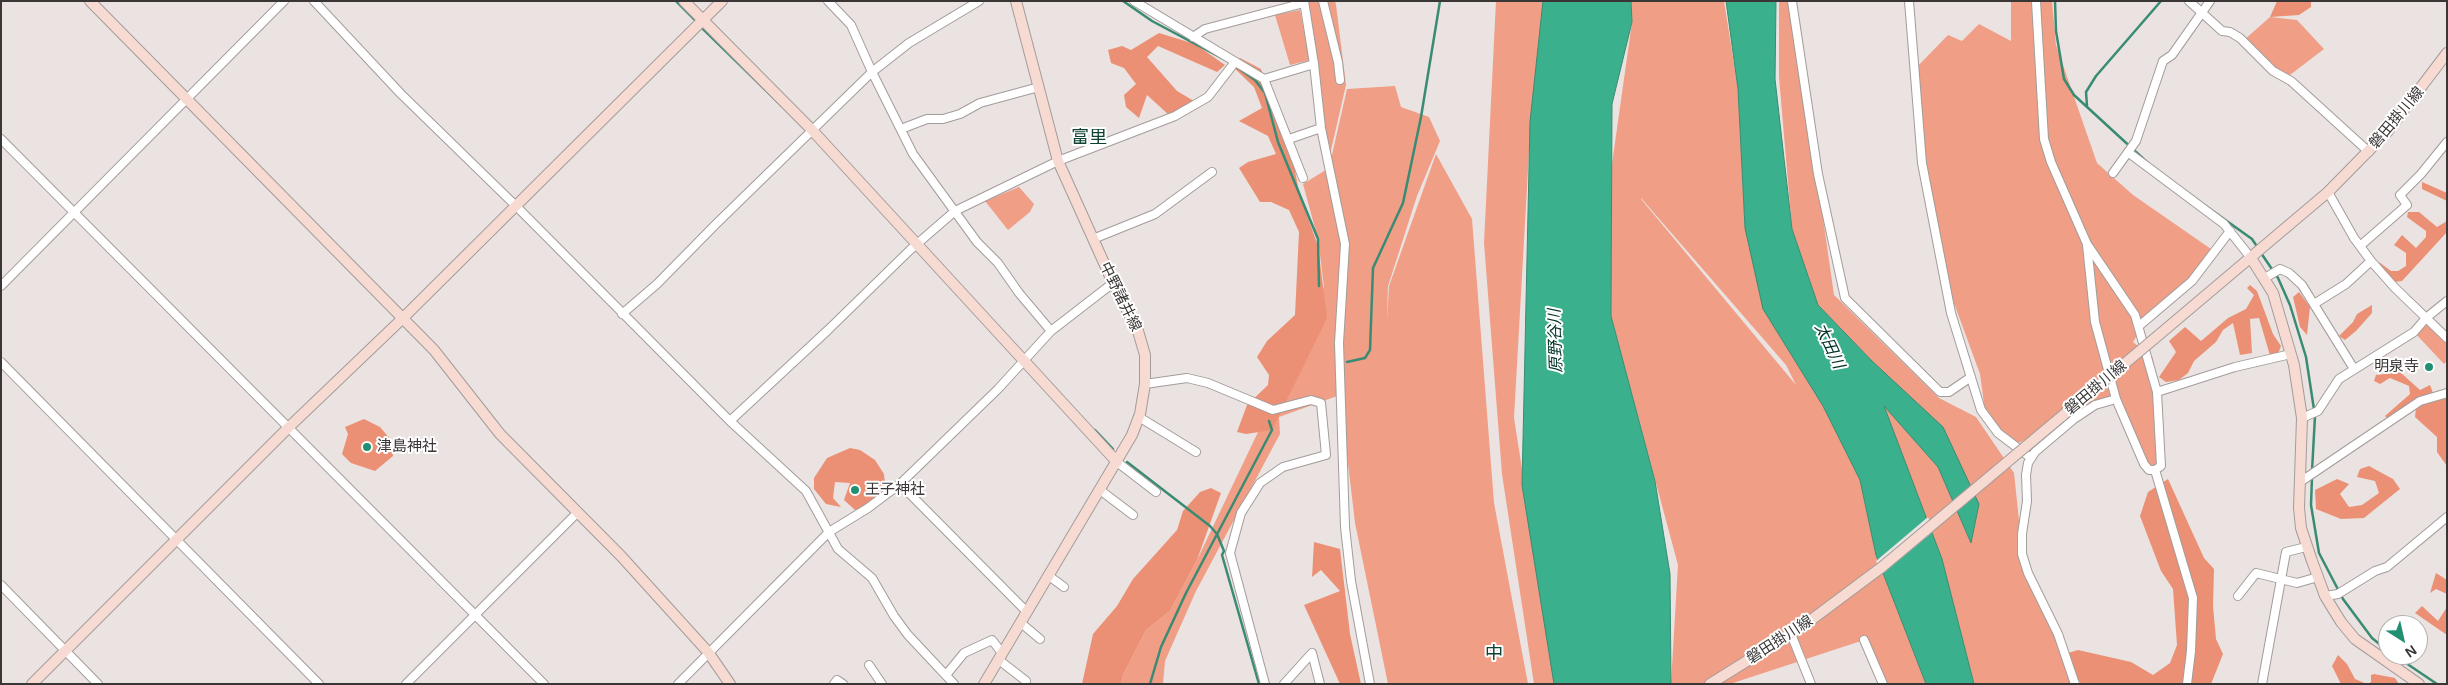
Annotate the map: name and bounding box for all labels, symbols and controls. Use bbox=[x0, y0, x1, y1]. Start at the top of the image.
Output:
street label: 磐田掛川線 bbox=[2366, 83, 2428, 153]
district label: 富里 bbox=[1071, 127, 1107, 149]
street label: 中野諸井線 bbox=[1095, 259, 1145, 335]
water label: 原野谷川 bbox=[1545, 309, 1567, 373]
water label: 太田川 bbox=[1810, 320, 1848, 372]
street label: 磐田掛川線 bbox=[2061, 357, 2131, 419]
place label: 明泉寺 bbox=[2374, 358, 2419, 376]
marker: 明泉寺 bbox=[2423, 361, 2435, 373]
place label: 津島神社 bbox=[377, 438, 437, 456]
marker: 津島神社 bbox=[361, 441, 373, 453]
place label: 王子神社 bbox=[865, 481, 925, 499]
marker: 王子神社 bbox=[849, 484, 861, 496]
street label: 磐田掛川線 bbox=[1744, 612, 1816, 668]
north arrow bbox=[2378, 615, 2428, 665]
text: N bbox=[2402, 642, 2420, 661]
district label: 中 bbox=[1485, 643, 1503, 665]

